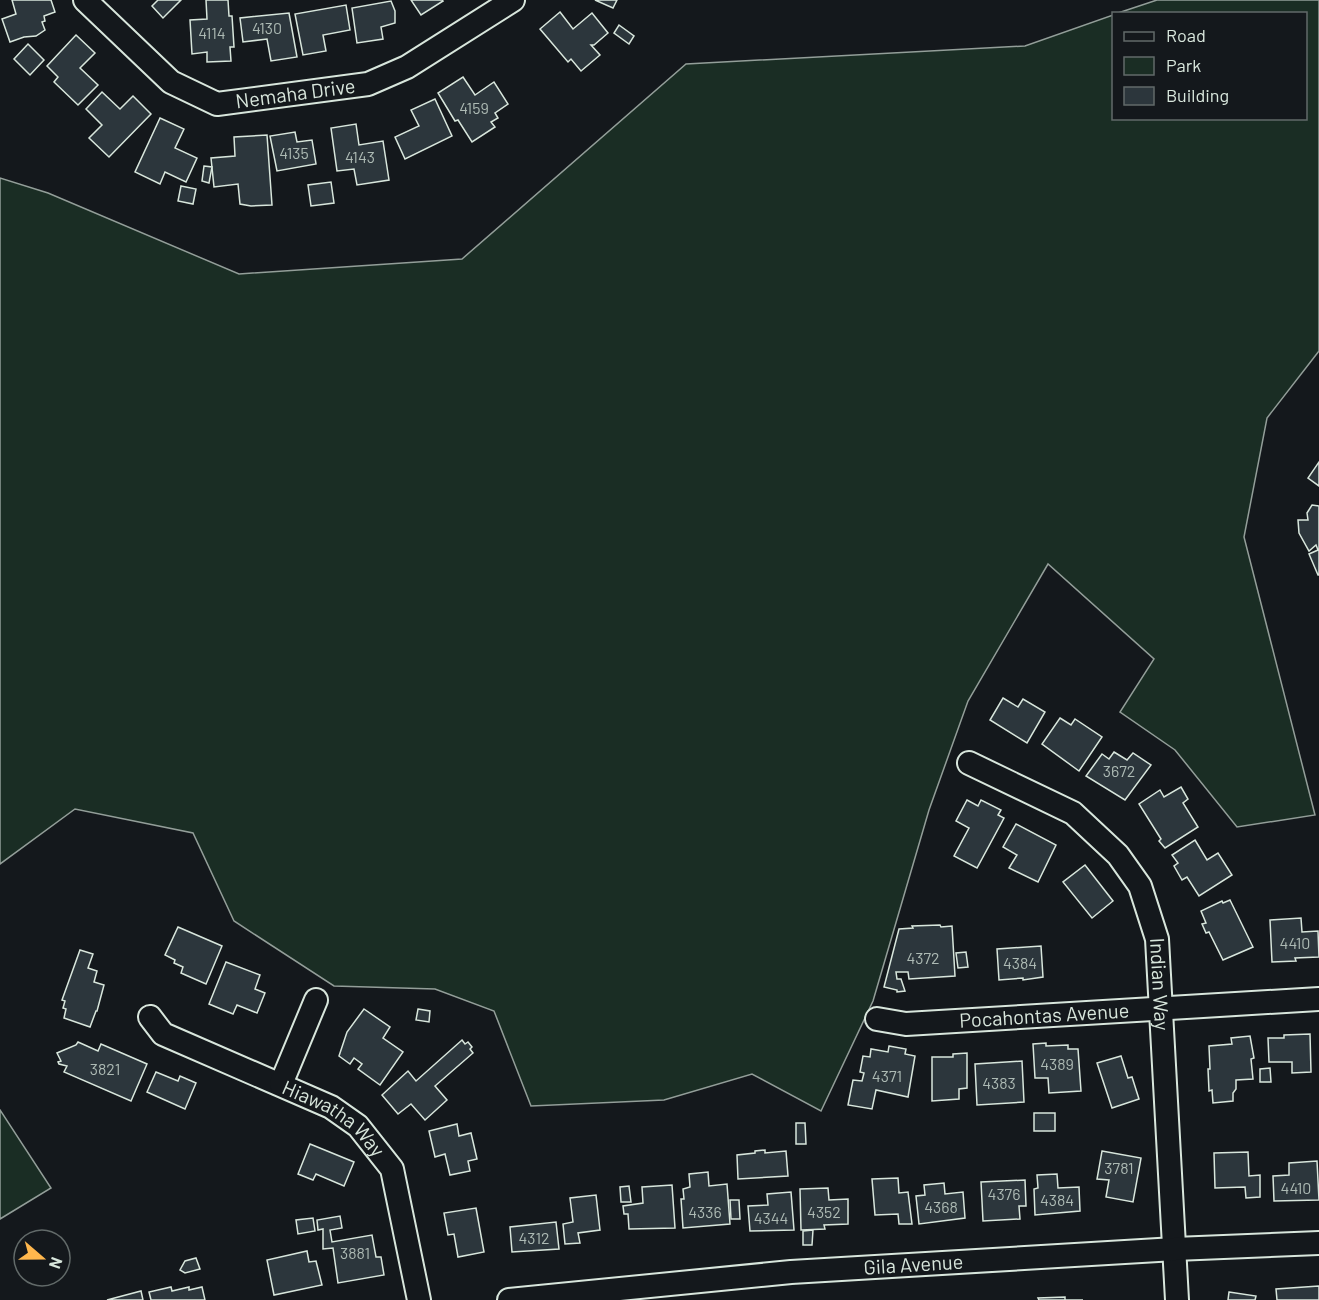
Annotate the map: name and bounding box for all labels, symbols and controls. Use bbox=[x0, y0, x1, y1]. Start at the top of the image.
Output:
legend bbox=[1112, 12, 1307, 120]
house number: 4130 bbox=[252, 18, 282, 37]
house number: 4114 bbox=[198, 23, 226, 42]
text: Road bbox=[1166, 24, 1206, 46]
text: Park bbox=[1166, 54, 1201, 76]
street label: Nemaha Drive bbox=[234, 73, 357, 112]
text: Building bbox=[1166, 84, 1229, 106]
house number: 4159 bbox=[459, 98, 489, 117]
house number: 4135 bbox=[279, 143, 309, 162]
house number: 4143 bbox=[345, 147, 375, 166]
house number: 3672 bbox=[1103, 761, 1135, 780]
house number: 4410 bbox=[1280, 933, 1310, 952]
street label: Indian Way bbox=[1146, 937, 1175, 1031]
house number: 4372 bbox=[906, 948, 940, 967]
house number: 4384 bbox=[1003, 953, 1037, 972]
street label: Pocahontas Avenue bbox=[959, 998, 1130, 1032]
house number: 4389 bbox=[1040, 1054, 1074, 1073]
house number: 3821 bbox=[90, 1059, 120, 1078]
house number: 4371 bbox=[872, 1066, 902, 1085]
house number: 4383 bbox=[982, 1073, 1016, 1092]
street label: Hiawatha Way bbox=[279, 1074, 390, 1161]
house number: 3781 bbox=[1104, 1158, 1134, 1177]
house number: 4410 bbox=[1281, 1178, 1311, 1197]
house number: 4376 bbox=[988, 1184, 1020, 1203]
house number: 4384 bbox=[1040, 1190, 1074, 1209]
house number: 4368 bbox=[924, 1197, 958, 1216]
house number: 4336 bbox=[688, 1202, 722, 1221]
house number: 4352 bbox=[807, 1202, 841, 1221]
house number: 4344 bbox=[754, 1208, 788, 1227]
north arrow bbox=[12, 1228, 72, 1288]
house number: 4312 bbox=[518, 1228, 550, 1247]
house number: 3881 bbox=[340, 1243, 370, 1262]
street label: Gila Avenue bbox=[863, 1249, 964, 1279]
text: N bbox=[46, 1255, 67, 1272]

